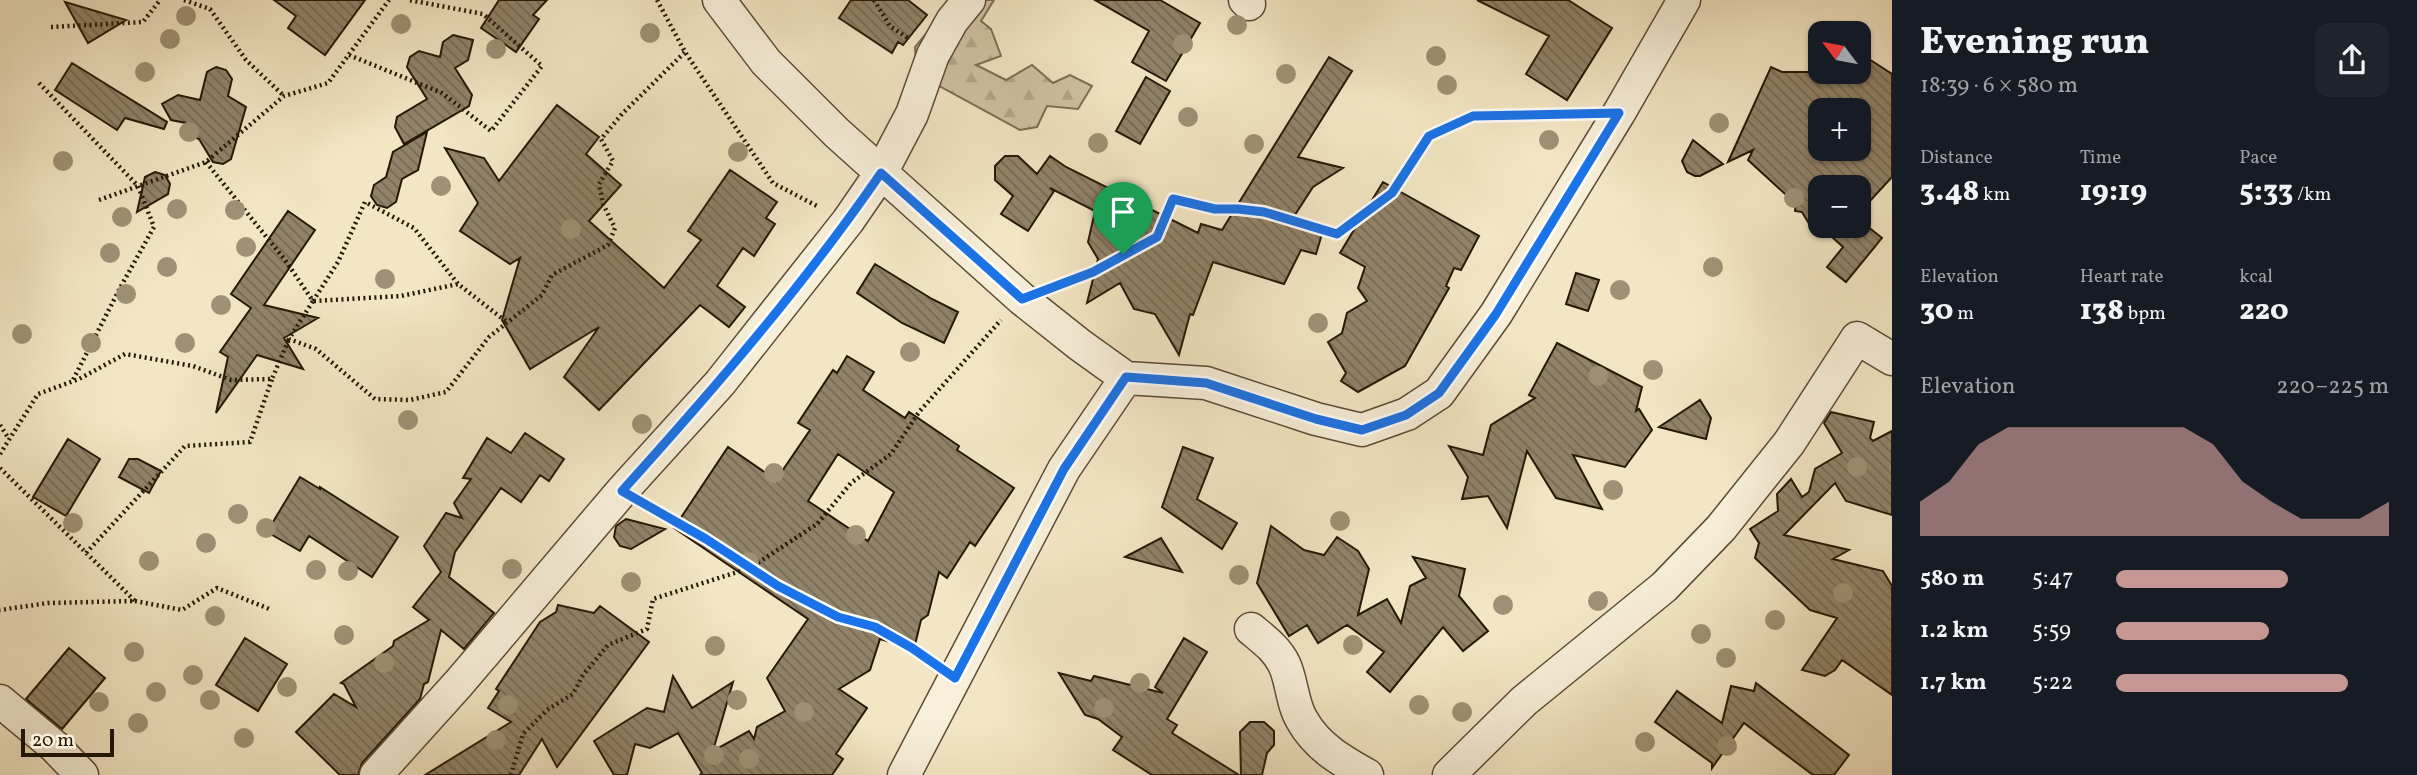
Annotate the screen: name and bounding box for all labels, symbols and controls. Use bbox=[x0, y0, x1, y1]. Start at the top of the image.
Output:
text: Evening run bbox=[1920, 17, 2150, 70]
north arrow bbox=[1808, 21, 1871, 84]
map controls bbox=[1808, 21, 1871, 238]
button: share bbox=[2315, 23, 2389, 97]
text: 18:39 · 6 × 580 m bbox=[1920, 70, 2078, 102]
button: + bbox=[1808, 98, 1871, 161]
text: Distance bbox=[1920, 145, 1993, 171]
text: Time bbox=[2080, 145, 2121, 171]
text: Pace bbox=[2239, 145, 2277, 171]
text: 3.48 bbox=[1920, 171, 1979, 213]
text: 19:19 bbox=[2080, 171, 2147, 213]
text: 5:33 bbox=[2239, 171, 2293, 213]
button: − bbox=[1808, 175, 1871, 238]
pin bbox=[1093, 182, 1153, 254]
text: km bbox=[1979, 182, 2010, 208]
text: /km bbox=[2293, 182, 2331, 208]
icon: arrive bbox=[1104, 193, 1142, 231]
text: Elevation bbox=[1920, 264, 1999, 290]
text: Heart rate bbox=[2080, 264, 2164, 290]
text: kcal bbox=[2239, 264, 2273, 290]
text: 30 bbox=[1920, 290, 1954, 332]
text: 138 bbox=[2080, 290, 2124, 332]
text: 220 bbox=[2239, 290, 2289, 332]
text: m bbox=[1954, 301, 1974, 327]
text: bpm bbox=[2124, 301, 2166, 327]
text: Elevation bbox=[1920, 371, 2016, 403]
text: 220–225 m bbox=[2276, 371, 2389, 403]
text: 580 m bbox=[1920, 563, 1985, 595]
text: 5:47 bbox=[2032, 563, 2073, 595]
text: 1.2 km bbox=[1920, 615, 1989, 647]
text: 5:59 bbox=[2032, 615, 2071, 647]
text: 1.7 km bbox=[1920, 667, 1987, 699]
text: 5:22 bbox=[2032, 667, 2073, 699]
scale bar bbox=[21, 726, 114, 758]
text: 20 m bbox=[32, 728, 74, 754]

